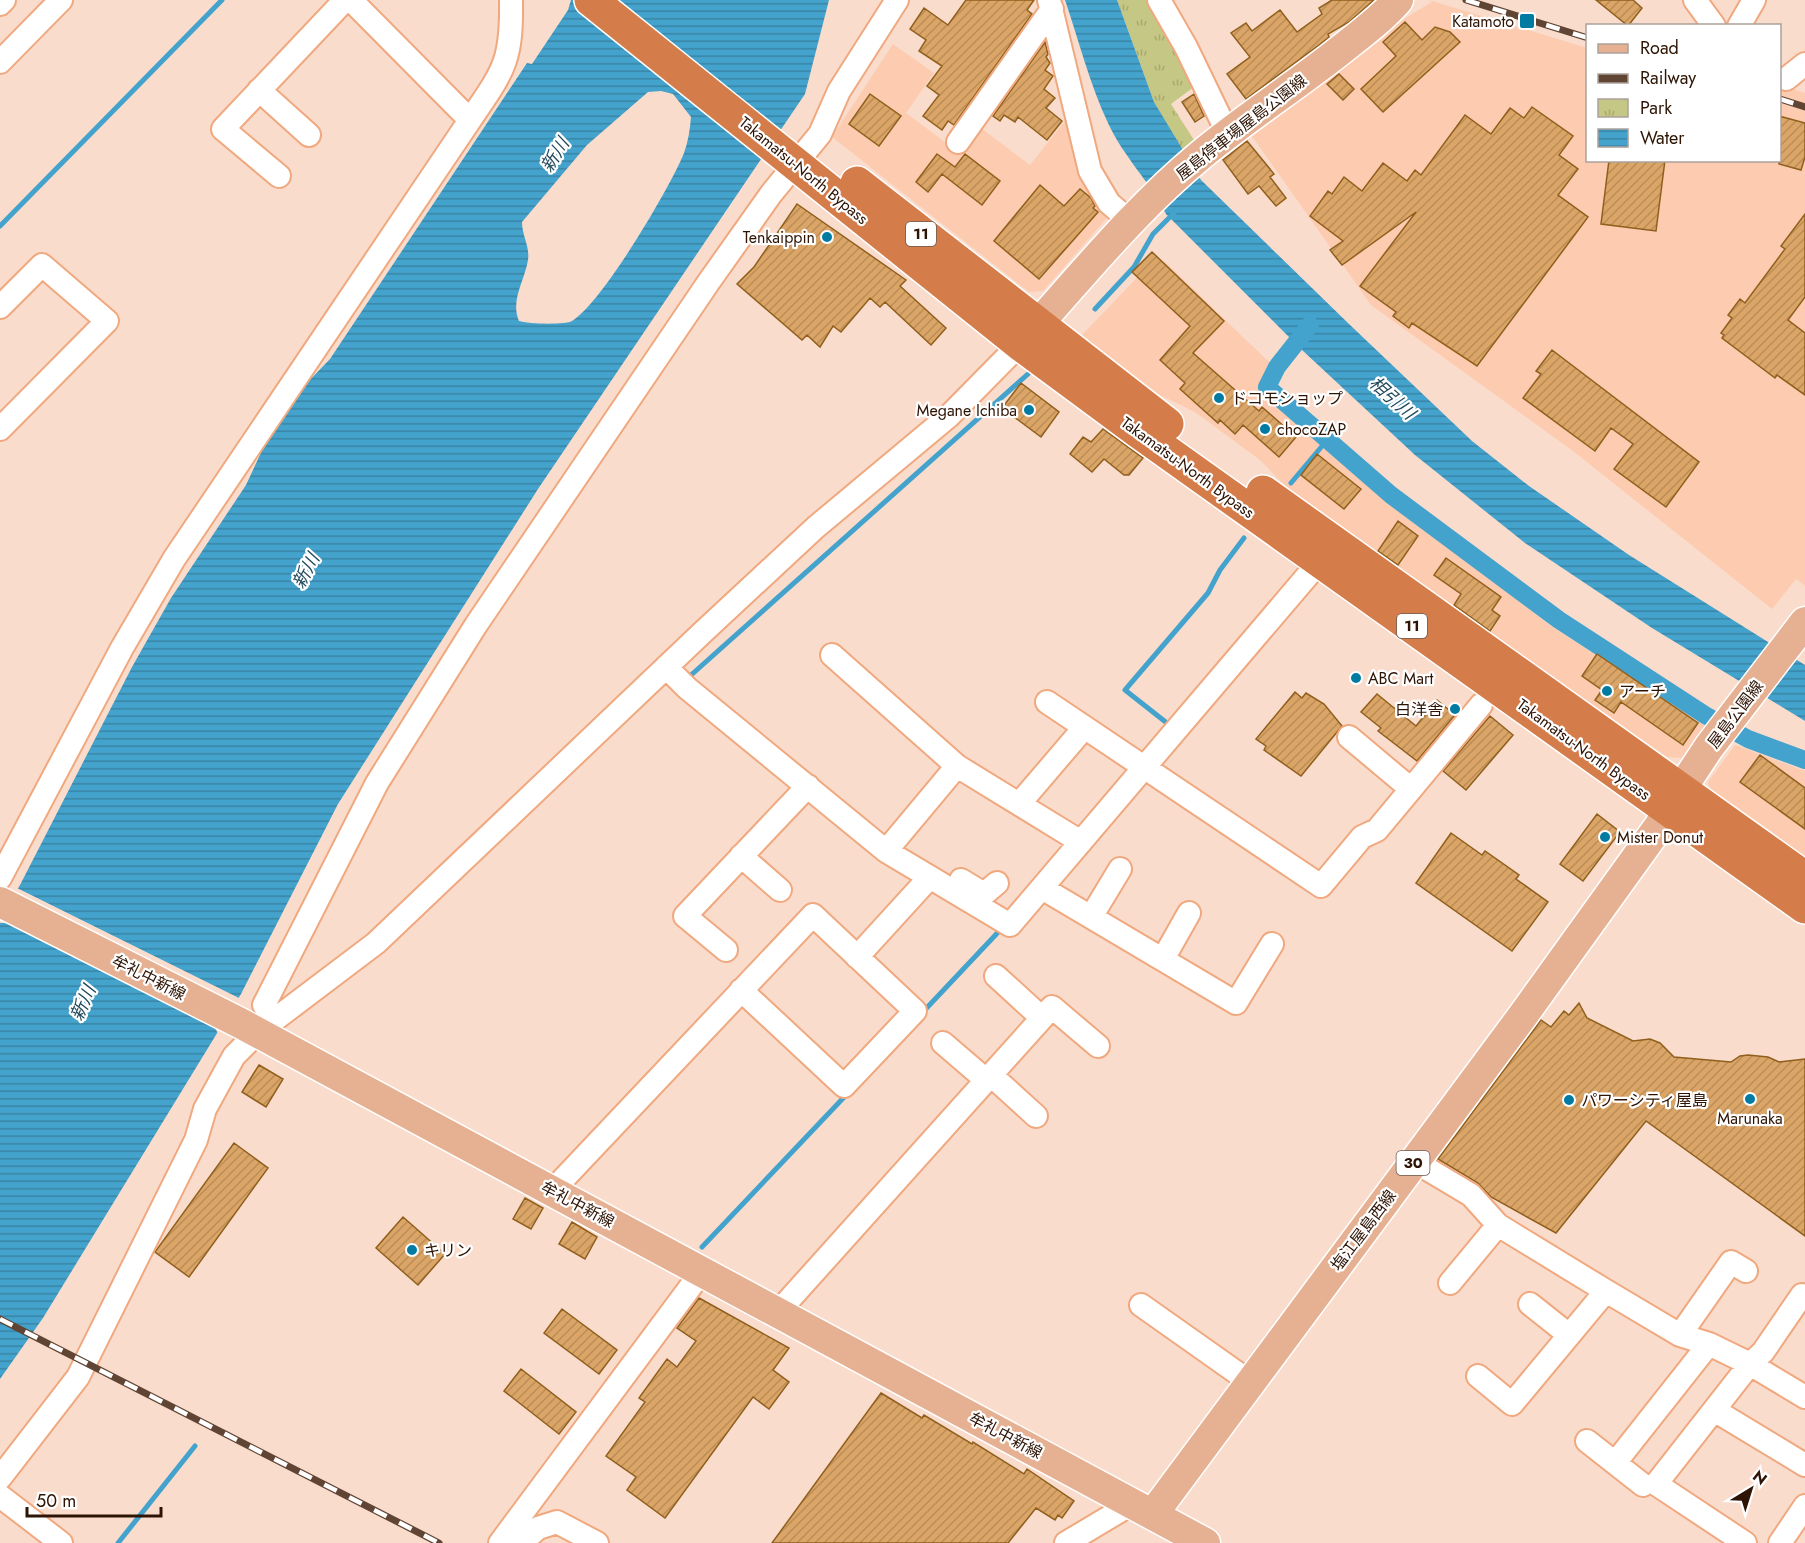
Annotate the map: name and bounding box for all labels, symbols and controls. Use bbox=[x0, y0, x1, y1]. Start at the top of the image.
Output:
place label: Katamoto bbox=[1452, 10, 1514, 33]
marker: Katamoto bbox=[1518, 12, 1536, 30]
legend bbox=[1586, 24, 1781, 162]
text: Road bbox=[1640, 35, 1679, 61]
text: Railway bbox=[1640, 65, 1696, 91]
street label: 屋島停車場屋島公園線 bbox=[1171, 69, 1311, 186]
text: Park bbox=[1640, 95, 1672, 121]
street label: Takamatsu-North Bypass bbox=[734, 111, 873, 230]
text: Water bbox=[1640, 125, 1685, 151]
water label: 新川 bbox=[534, 131, 577, 177]
road number: 11 bbox=[906, 222, 936, 246]
place label: Tenkaippin bbox=[743, 226, 815, 249]
marker: Tenkaippin bbox=[820, 230, 834, 244]
water label: 相引川 bbox=[1363, 370, 1422, 427]
place label: ドコモショップ bbox=[1231, 387, 1343, 410]
marker: ドコモショップ bbox=[1212, 391, 1226, 405]
place label: Megane Ichiba bbox=[917, 399, 1017, 422]
marker: Megane Ichiba bbox=[1022, 403, 1036, 417]
street label: Takamatsu-North Bypass bbox=[1116, 411, 1259, 524]
place label: chocoZAP bbox=[1277, 418, 1346, 441]
marker: chocoZAP bbox=[1258, 422, 1272, 436]
water label: 新川 bbox=[286, 547, 327, 593]
road number: 11 bbox=[1397, 614, 1427, 638]
place label: ABC Mart bbox=[1368, 667, 1433, 690]
marker: ABC Mart bbox=[1349, 671, 1363, 685]
street label: 屋島公園線 bbox=[1702, 675, 1769, 753]
place label: アーチ bbox=[1619, 680, 1666, 703]
marker: アーチ bbox=[1600, 684, 1614, 698]
street label: Takamatsu-North Bypass bbox=[1512, 693, 1655, 806]
place label: 白洋舎 bbox=[1395, 698, 1443, 721]
marker: 白洋舎 bbox=[1448, 702, 1462, 716]
place label: Mister Donut bbox=[1617, 826, 1703, 849]
marker: Mister Donut bbox=[1598, 830, 1612, 844]
street label: 牟礼中新線 bbox=[108, 949, 190, 1006]
water label: 新川 bbox=[64, 979, 103, 1025]
place label: パワーシティ屋島 bbox=[1581, 1089, 1708, 1112]
marker: Marunaka bbox=[1743, 1092, 1757, 1106]
marker: パワーシティ屋島 bbox=[1562, 1093, 1576, 1107]
place label: Marunaka bbox=[1717, 1107, 1783, 1130]
road number: 30 bbox=[1396, 1151, 1430, 1175]
street label: 牟礼中新線 bbox=[537, 1176, 618, 1233]
street label: 塩江屋島西線 bbox=[1325, 1185, 1401, 1276]
place label: キリン bbox=[424, 1239, 472, 1262]
marker: キリン bbox=[405, 1243, 419, 1257]
street label: 牟礼中新線 bbox=[965, 1407, 1046, 1464]
north arrow bbox=[1721, 1459, 1781, 1519]
text: N bbox=[1748, 1465, 1772, 1491]
scale bar bbox=[27, 1480, 160, 1518]
text: 50 m bbox=[36, 1488, 76, 1514]

